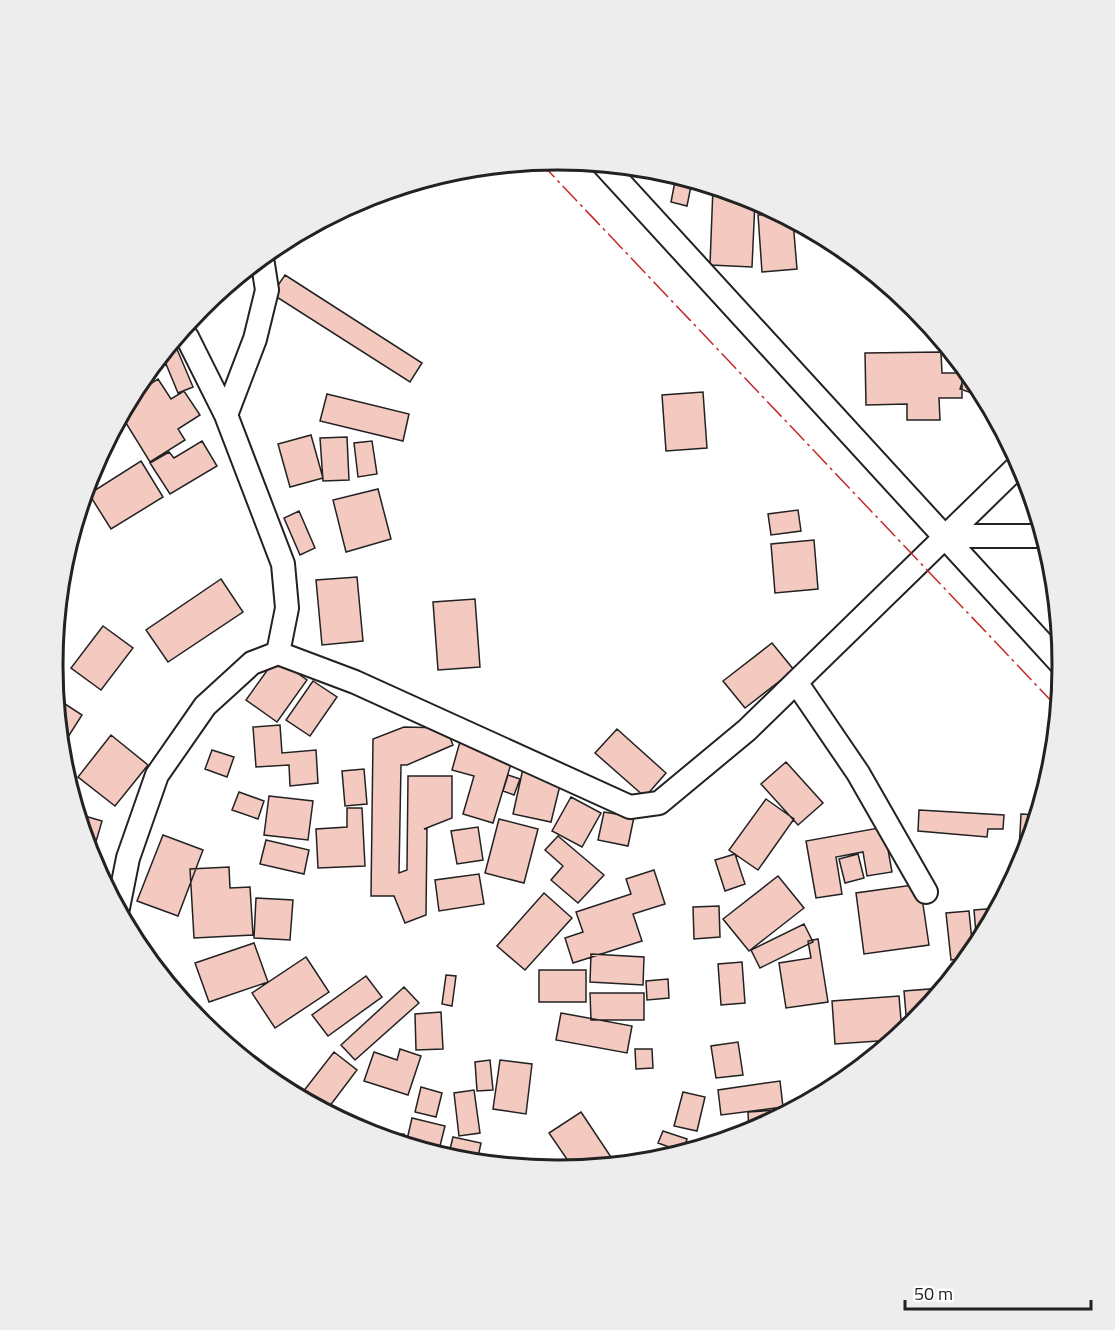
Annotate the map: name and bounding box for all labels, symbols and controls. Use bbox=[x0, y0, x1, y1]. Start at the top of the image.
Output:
scale bar bbox=[905, 1273, 1091, 1311]
text: 50 m bbox=[914, 1280, 953, 1307]

